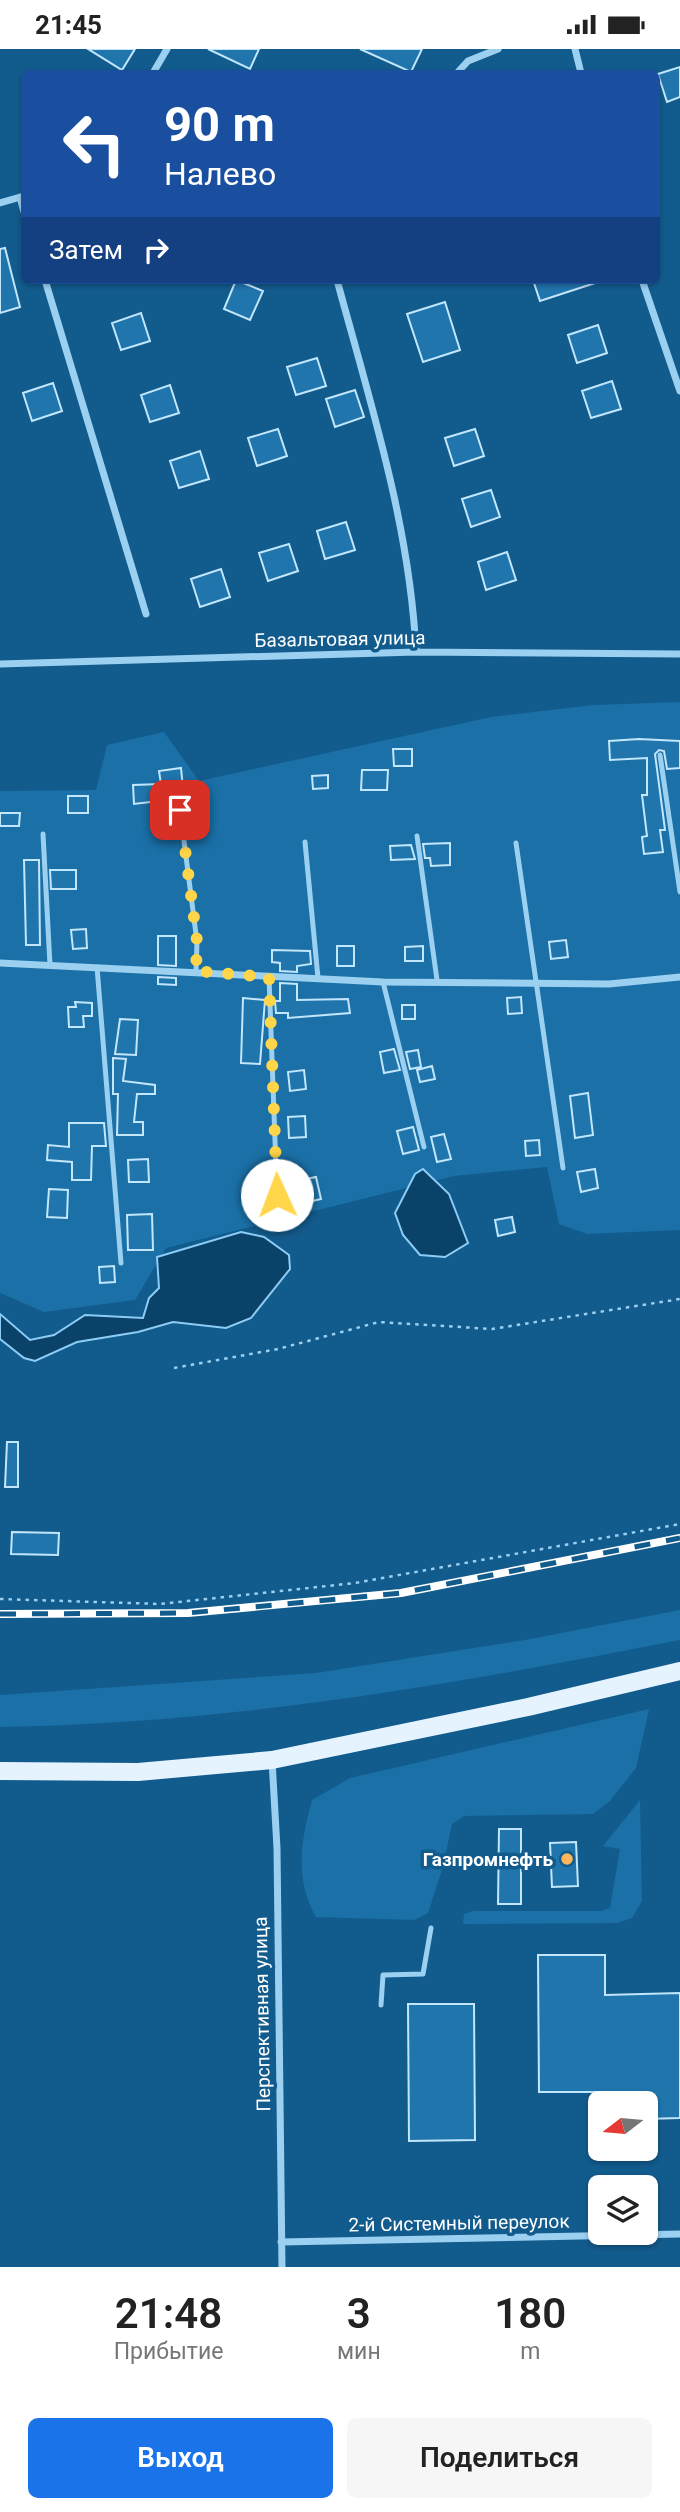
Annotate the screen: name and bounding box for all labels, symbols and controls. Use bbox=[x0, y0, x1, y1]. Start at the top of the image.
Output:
text: 21:45 bbox=[35, 10, 102, 40]
text: 90 m bbox=[164, 96, 275, 153]
icon: left bbox=[49, 98, 140, 189]
text: Налево bbox=[164, 155, 276, 193]
icon: right bbox=[137, 231, 175, 269]
text: Затем bbox=[49, 235, 123, 265]
street label: Базальтовая улица bbox=[254, 626, 426, 652]
pin bbox=[150, 780, 210, 840]
icon: arrive bbox=[161, 791, 199, 829]
position arrow bbox=[240, 1158, 314, 1232]
place label: Газпромнефть bbox=[423, 1848, 553, 1871]
marker: Газпромнефть bbox=[559, 1851, 575, 1867]
street label: Перспективная улица bbox=[249, 1916, 275, 2112]
north arrow bbox=[588, 2091, 658, 2161]
map controls bbox=[588, 2091, 658, 2245]
button: layers bbox=[588, 2175, 658, 2245]
street label: 2-й Системный переулок bbox=[348, 2210, 571, 2236]
text: 21:48 bbox=[115, 2289, 222, 2338]
text: 3 bbox=[347, 2289, 371, 2338]
text: 180 bbox=[494, 2289, 566, 2338]
text: Прибытие bbox=[114, 2338, 223, 2365]
text: мин bbox=[337, 2338, 381, 2365]
text: m bbox=[520, 2338, 540, 2365]
button: Выход bbox=[28, 2418, 333, 2498]
button: Поделиться bbox=[347, 2418, 652, 2498]

